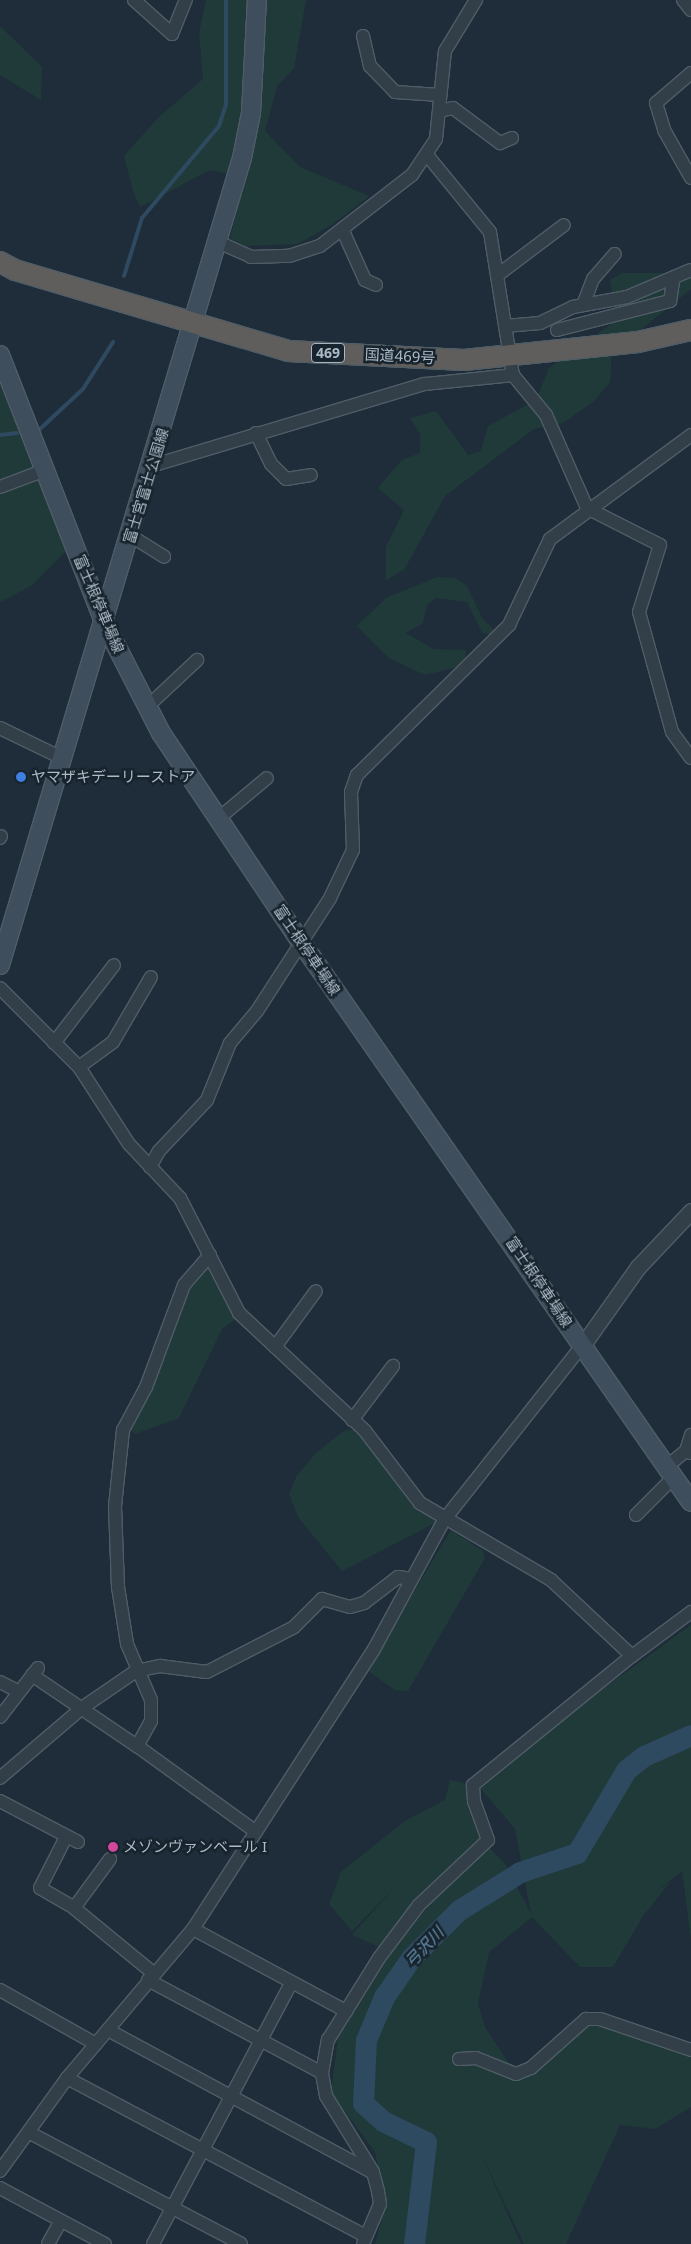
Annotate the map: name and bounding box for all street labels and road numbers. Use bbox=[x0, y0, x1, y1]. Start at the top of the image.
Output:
road number: 469 bbox=[310, 342, 346, 364]
street label: 国道469号 bbox=[364, 345, 436, 367]
street label: 富士宮富士公園線 bbox=[120, 426, 172, 546]
street label: 富士根停車場線 bbox=[70, 552, 128, 656]
street label: 富士根停車場線 bbox=[270, 901, 344, 999]
street label: 富士根停車場線 bbox=[502, 1233, 576, 1331]

